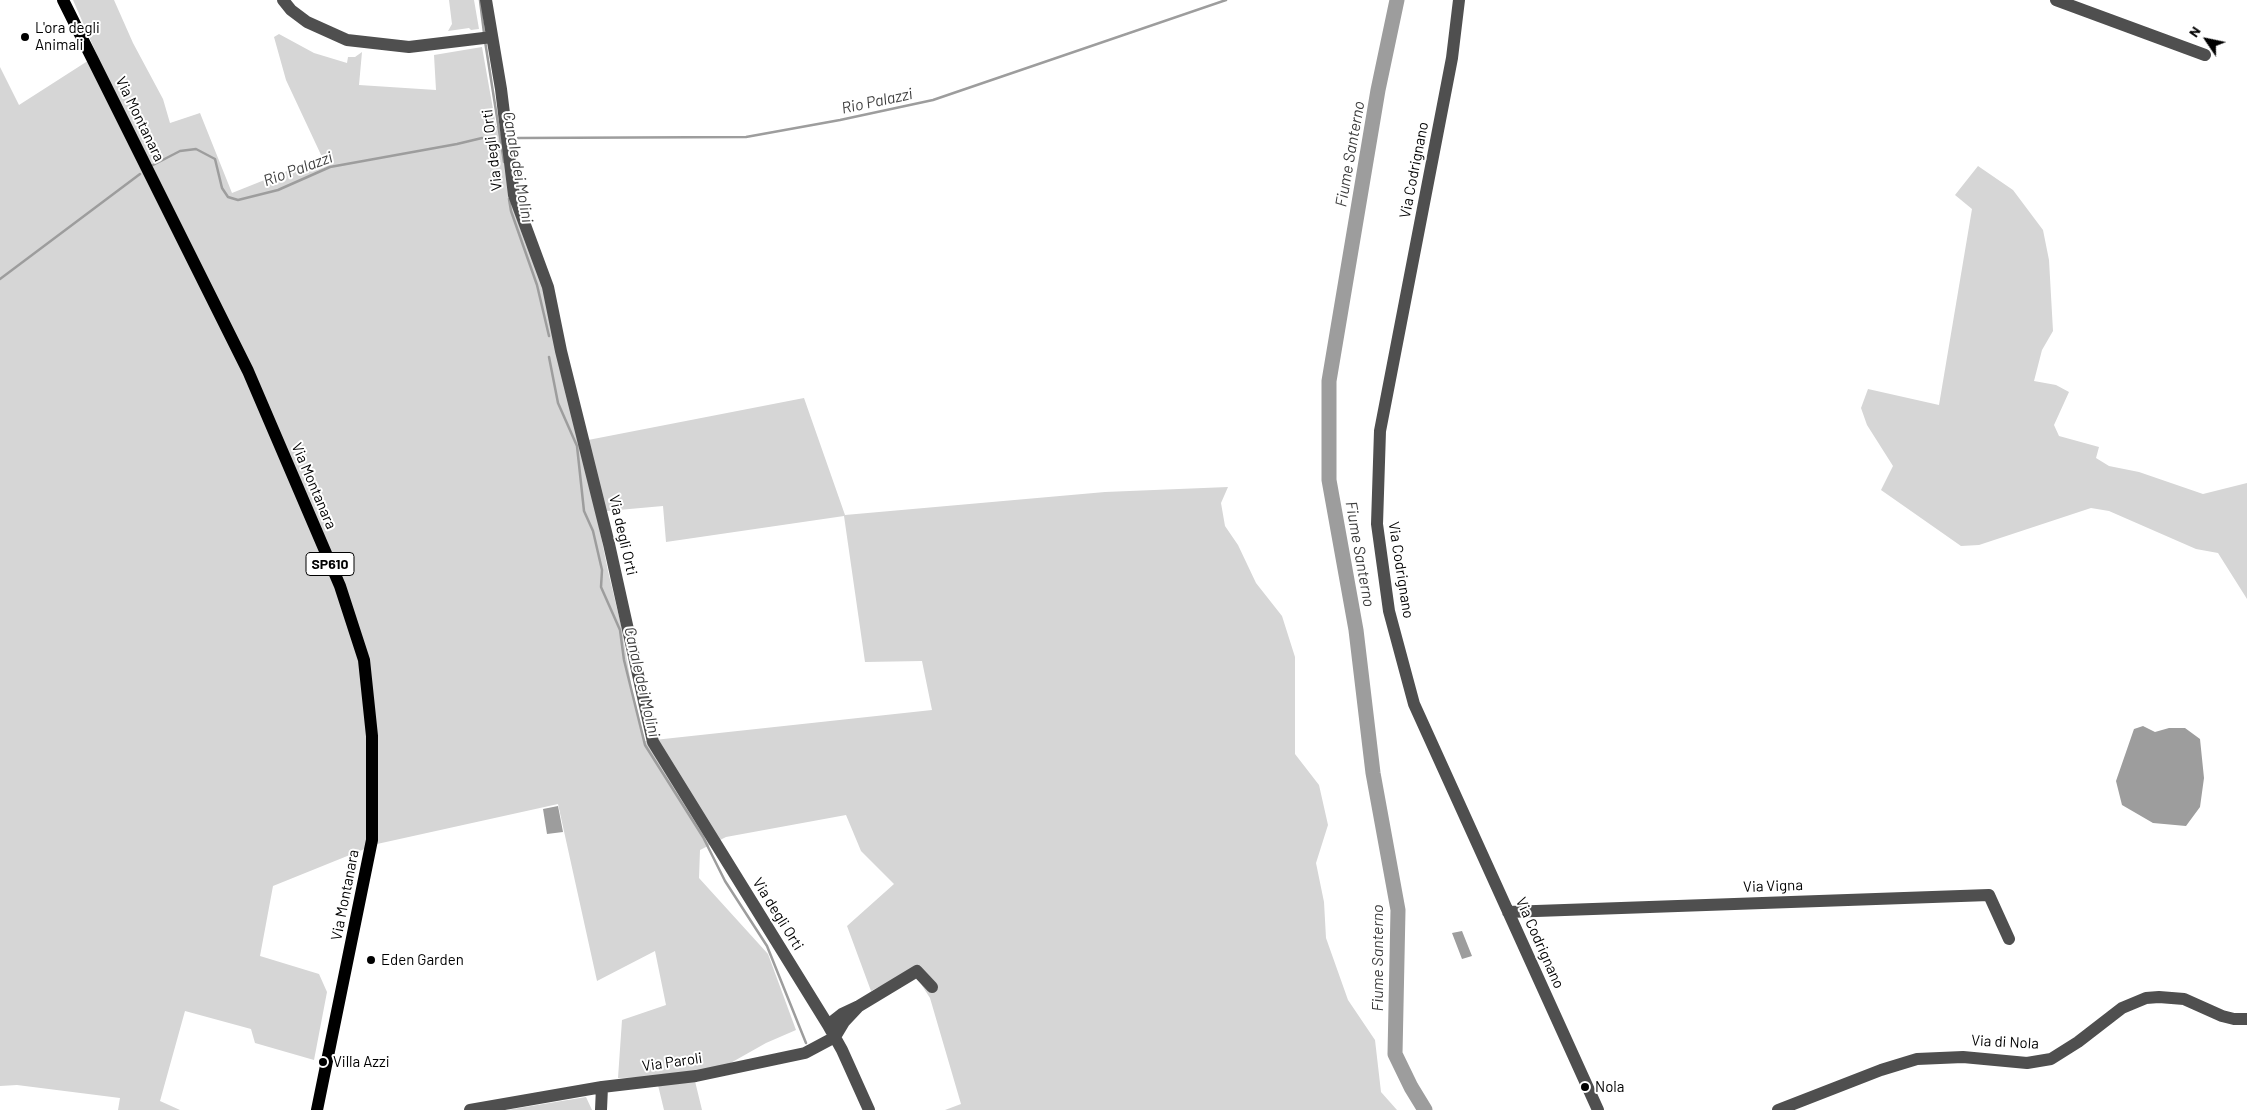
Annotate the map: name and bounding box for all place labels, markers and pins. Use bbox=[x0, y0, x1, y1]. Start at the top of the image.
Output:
place label: L'ora degli Animali bbox=[35, 19, 100, 54]
marker: L'ora degli Animali bbox=[19, 31, 31, 43]
place label: Eden Garden bbox=[381, 951, 464, 969]
marker: Eden Garden bbox=[365, 954, 377, 966]
place label: Villa Azzi bbox=[333, 1053, 390, 1071]
marker: Villa Azzi bbox=[317, 1056, 329, 1068]
place label: Nola bbox=[1595, 1078, 1624, 1096]
marker: Nola bbox=[1579, 1081, 1591, 1093]

